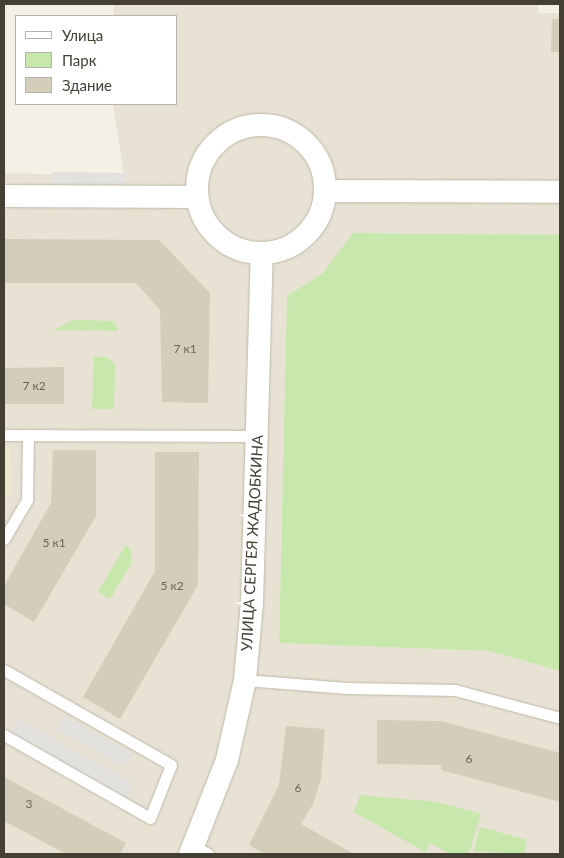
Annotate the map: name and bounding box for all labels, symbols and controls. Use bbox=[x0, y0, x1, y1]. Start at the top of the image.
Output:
legend bbox=[15, 15, 178, 105]
text: Улица bbox=[62, 26, 103, 44]
text: Парк bbox=[62, 51, 96, 69]
text: Здание bbox=[62, 76, 112, 94]
house number: 7 к1 bbox=[173, 342, 197, 356]
house number: 7 к2 bbox=[22, 379, 46, 393]
street label: УЛИЦА СЕРГЕЯ ЖАДОБКИНА bbox=[237, 434, 267, 652]
house number: 5 к1 bbox=[42, 536, 66, 550]
house number: 5 к2 bbox=[160, 579, 184, 593]
house number: 6 bbox=[466, 752, 472, 766]
house number: 6 bbox=[295, 781, 301, 795]
house number: 3 bbox=[26, 797, 32, 811]

